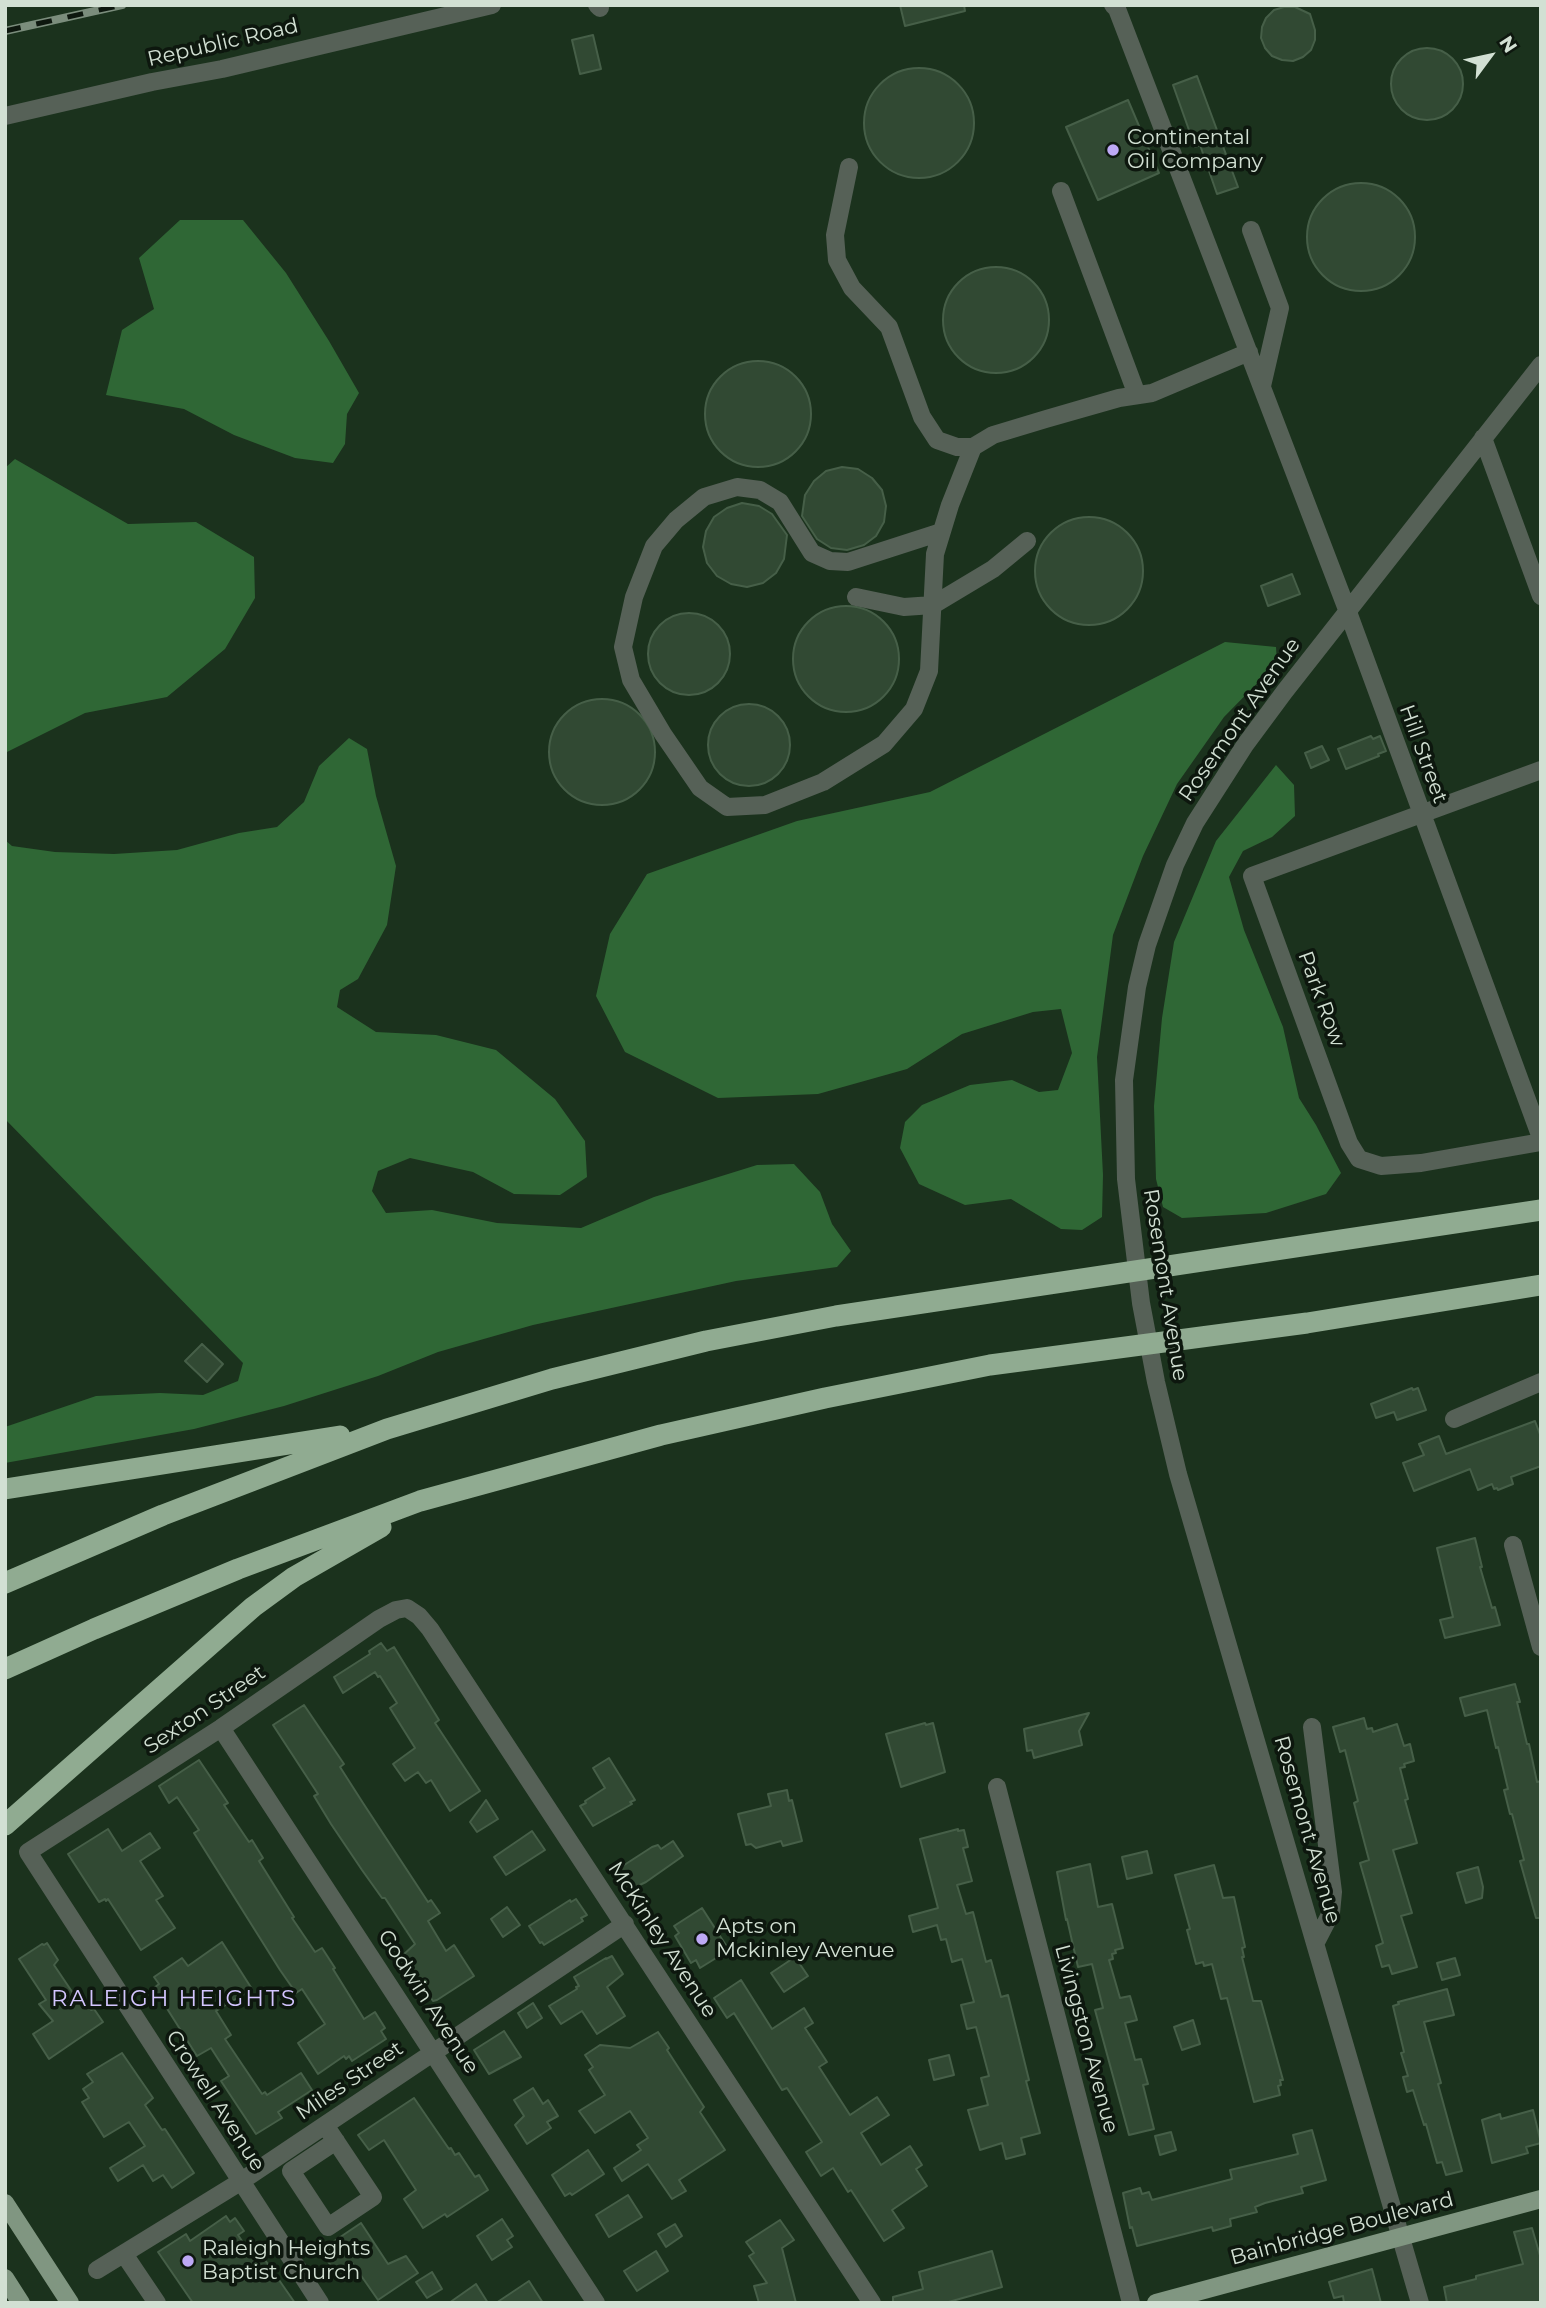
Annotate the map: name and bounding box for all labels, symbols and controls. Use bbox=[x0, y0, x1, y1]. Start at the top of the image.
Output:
street label: Republic Road bbox=[145, 13, 301, 73]
north arrow bbox=[1455, 21, 1525, 91]
text: N bbox=[1494, 32, 1522, 57]
place label: Continental Oil Company bbox=[1127, 125, 1263, 175]
marker: Continental Oil Company bbox=[1105, 142, 1121, 158]
street label: Rosemont Avenue bbox=[1174, 633, 1306, 807]
street label: Hill Street bbox=[1394, 701, 1452, 807]
street label: Park Row bbox=[1292, 948, 1350, 1050]
street label: Rosemont Avenue bbox=[1137, 1187, 1193, 1383]
street label: Sexton Street bbox=[140, 1660, 270, 1760]
street label: Rosemont Avenue bbox=[1268, 1733, 1346, 1927]
street label: McKinley Avenue bbox=[602, 1857, 722, 2023]
place label: Apts on Mckinley Avenue bbox=[716, 1914, 894, 1964]
street label: Godwin Avenue bbox=[372, 1925, 484, 2079]
marker: Apts on Mckinley Avenue bbox=[694, 1931, 710, 1947]
street label: Livingston Avenue bbox=[1049, 1942, 1123, 2136]
district label: RALEIGH HEIGHTS bbox=[53, 1985, 295, 2013]
street label: Crowell Avenue bbox=[160, 2026, 270, 2176]
street label: Miles Street bbox=[292, 2036, 408, 2126]
street label: Bainbridge Boulevard bbox=[1228, 2187, 1456, 2271]
place label: Raleigh Heights Baptist Church bbox=[202, 2236, 370, 2286]
marker: Raleigh Heights Baptist Church bbox=[180, 2253, 196, 2269]

